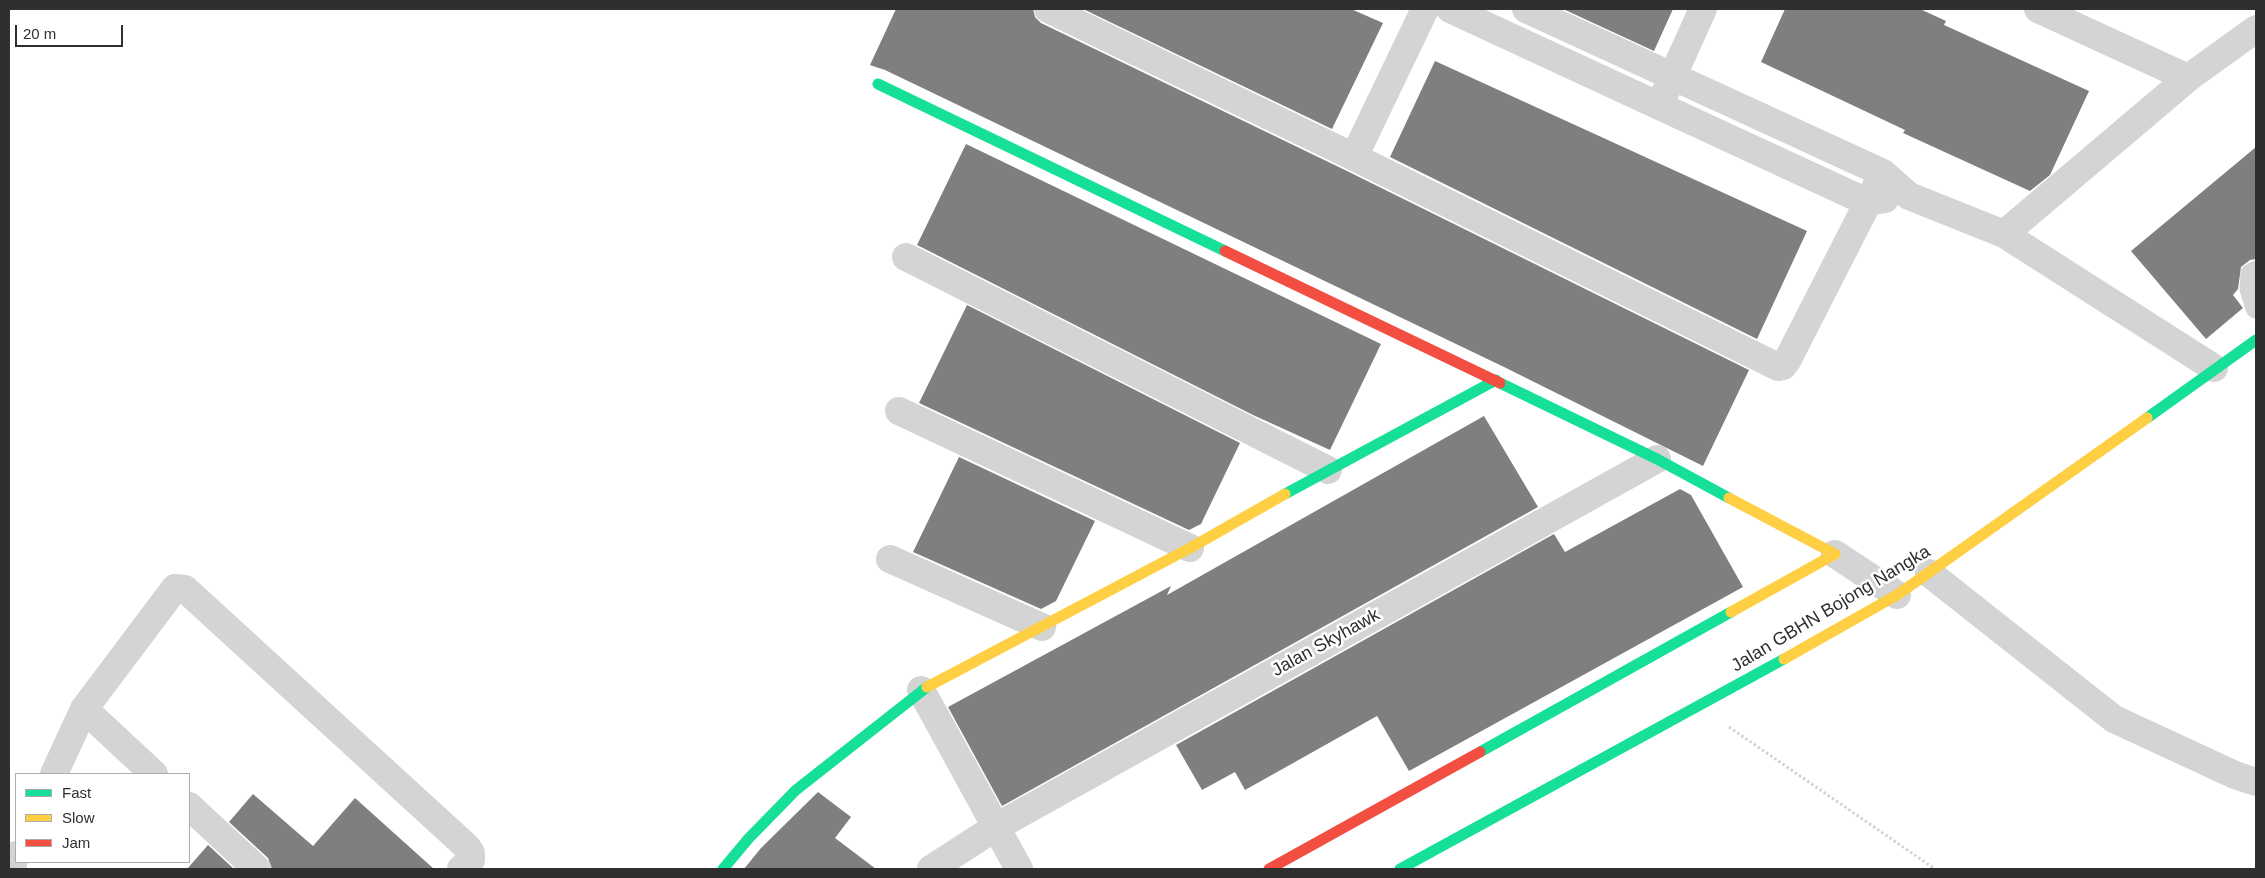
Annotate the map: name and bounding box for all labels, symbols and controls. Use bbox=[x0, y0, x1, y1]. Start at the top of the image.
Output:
scale bar bbox=[18, 15, 125, 47]
text: 20 m bbox=[23, 25, 56, 42]
street label: Jalan GBHN Bojong Nangka bbox=[1728, 541, 1934, 677]
street label: Jalan Skyhawk bbox=[1268, 604, 1384, 682]
legend bbox=[15, 773, 190, 863]
text: Fast bbox=[62, 784, 91, 801]
text: Slow bbox=[62, 809, 95, 826]
text: Jam bbox=[62, 834, 90, 851]

